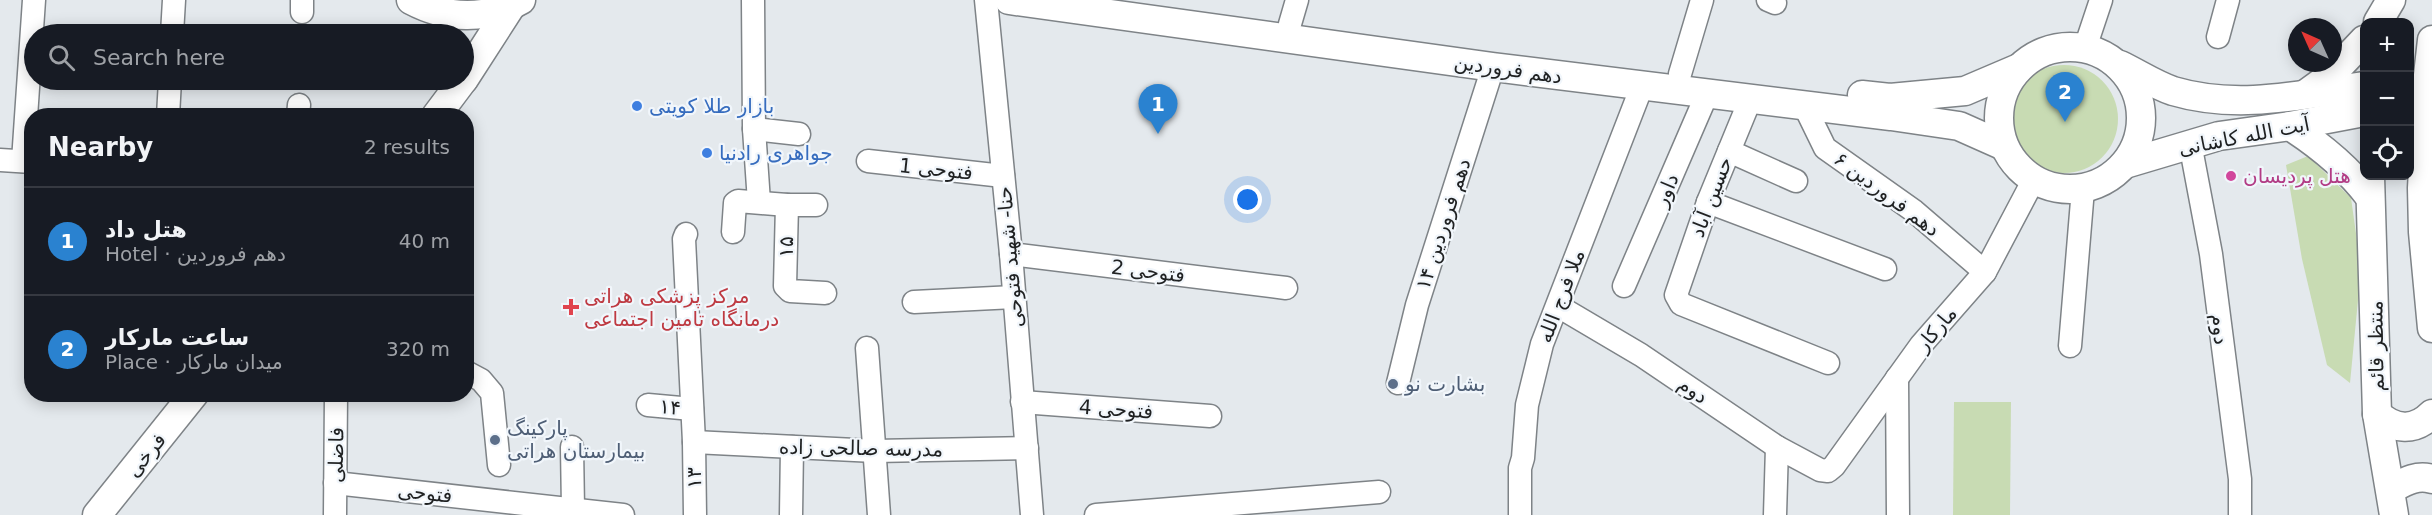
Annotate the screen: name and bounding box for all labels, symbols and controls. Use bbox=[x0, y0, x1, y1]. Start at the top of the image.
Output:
north arrow bbox=[2288, 18, 2342, 72]
map controls bbox=[2360, 18, 2414, 180]
button: + bbox=[2360, 18, 2414, 72]
search box bbox=[24, 24, 474, 90]
icon: search bbox=[45, 41, 78, 74]
text: Search here bbox=[93, 45, 225, 70]
street label: دهم فروردین bbox=[1452, 50, 1564, 88]
pin: 2 bbox=[2046, 72, 2084, 122]
button: − bbox=[2360, 72, 2414, 126]
pin: 1 bbox=[1138, 84, 1178, 134]
place label: بازار طلا کویتی bbox=[649, 94, 774, 118]
marker: بازار طلا کویتی bbox=[630, 99, 644, 113]
street label: آیت الله کاشانی bbox=[2176, 110, 2313, 160]
button: locate bbox=[2360, 126, 2414, 180]
text: Nearby bbox=[48, 132, 153, 162]
text: 2 results bbox=[364, 135, 450, 159]
place label: جواهری رادنیا bbox=[719, 141, 833, 165]
marker: جواهری رادنیا bbox=[700, 146, 714, 160]
street label: دهم فروردین ۶ bbox=[1830, 147, 1944, 241]
street label: فتوحی 1 bbox=[898, 153, 974, 185]
street label: حسین آباد bbox=[1684, 153, 1737, 240]
street label: دهم فروردین ۱۴ bbox=[1410, 155, 1476, 293]
place label: هتل پردیسان bbox=[2243, 164, 2351, 189]
marker: هتل پردیسان bbox=[2224, 169, 2238, 183]
street label: داور bbox=[1648, 170, 1684, 211]
street label: حنا- شهید فتوحی bbox=[992, 185, 1028, 329]
your location bbox=[1233, 185, 1262, 214]
text: هتل داد bbox=[105, 217, 187, 242]
text: 1 bbox=[61, 229, 74, 253]
text: 40 m bbox=[399, 229, 450, 253]
street label: ۱۵ bbox=[774, 236, 798, 258]
text: Hotel · دهم فروردین bbox=[105, 242, 286, 266]
street label: ملا فرج الله bbox=[1532, 246, 1590, 346]
street label: فتوحی 2 bbox=[1110, 255, 1186, 287]
place label: مرکز پزشکی هراتی درمانگاه تامین اجتماعی bbox=[584, 284, 779, 331]
marker: مرکز پزشکی هراتی درمانگاه تامین اجتماعی bbox=[562, 298, 580, 316]
street label: منتظر قائم bbox=[2363, 300, 2389, 392]
street label: مارکار bbox=[1910, 301, 1962, 357]
street label: دوم bbox=[2206, 312, 2234, 346]
text: ساعت مارکار bbox=[105, 325, 249, 350]
text: 2 bbox=[61, 337, 74, 361]
text: 320 m bbox=[386, 337, 450, 361]
text: Place · میدان مارکار bbox=[105, 350, 283, 374]
street label: دوم bbox=[1673, 371, 1713, 409]
place label: بشارت نو bbox=[1404, 372, 1485, 396]
marker: بشارت نو bbox=[1386, 377, 1400, 391]
street label: ۱۴ bbox=[658, 394, 682, 420]
street label: فتوحی 4 bbox=[1078, 394, 1154, 424]
place label: پارکینگ بیمارستان هراتی bbox=[507, 416, 645, 463]
street label: فاضلی bbox=[324, 427, 348, 483]
street label: فرخی bbox=[121, 428, 171, 482]
marker: پارکینگ بیمارستان هراتی bbox=[488, 433, 502, 447]
street label: مدرسه صالحی زاده bbox=[779, 435, 943, 461]
street label: ۱۳ bbox=[682, 467, 706, 489]
street label: فتوحی bbox=[396, 478, 454, 508]

